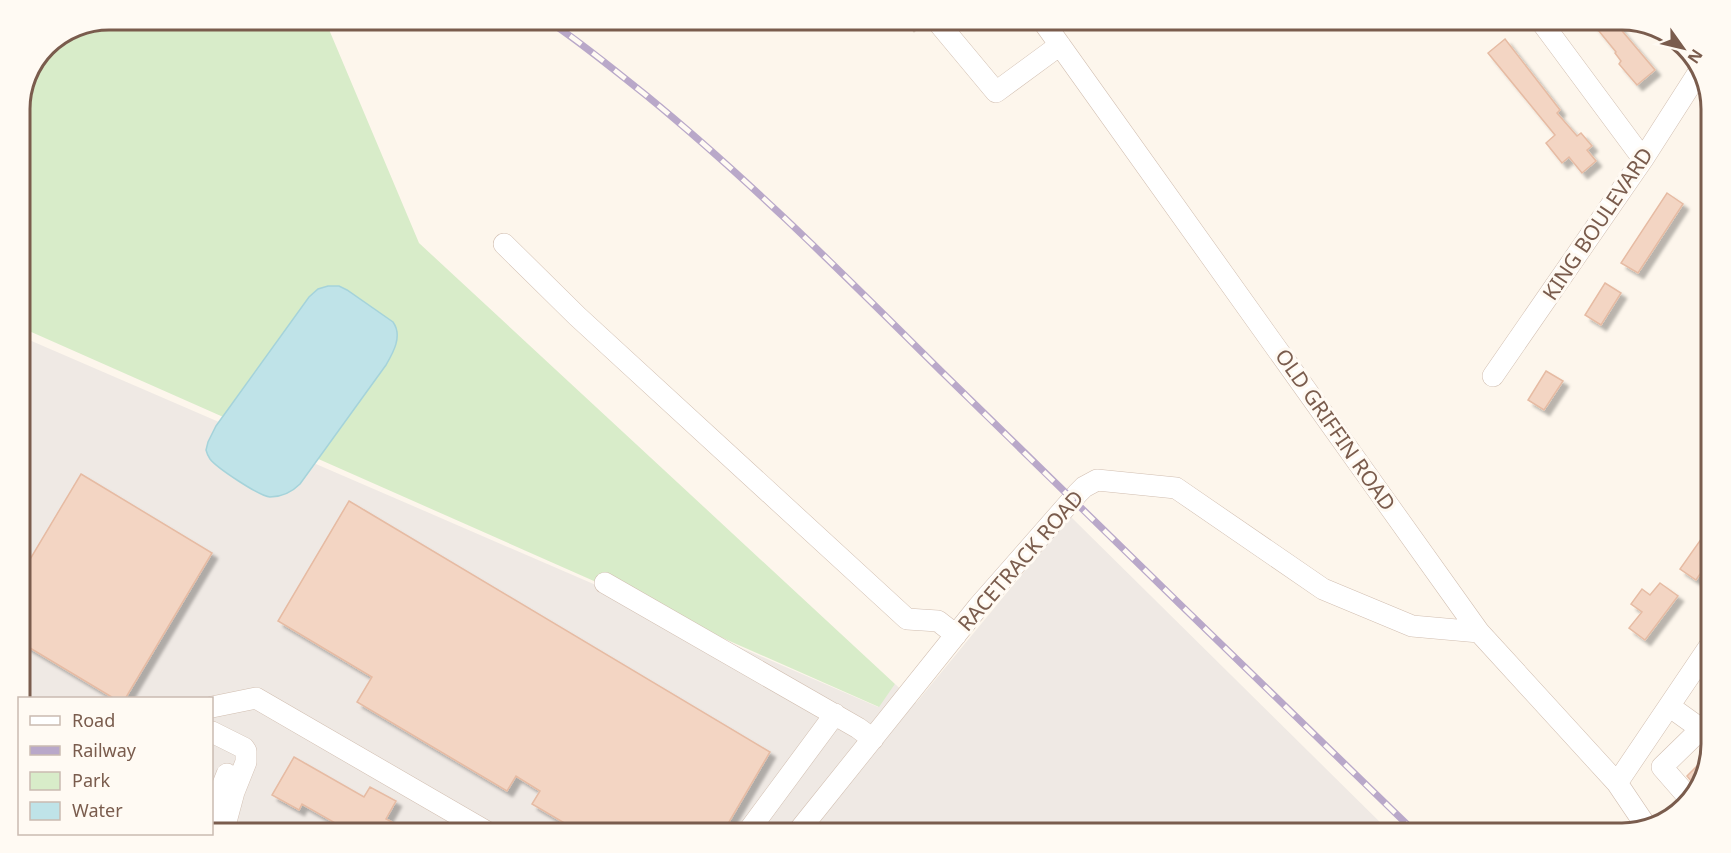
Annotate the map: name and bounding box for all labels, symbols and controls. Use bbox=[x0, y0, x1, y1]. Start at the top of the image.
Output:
north arrow bbox=[1653, 18, 1713, 78]
text: N bbox=[1683, 45, 1708, 68]
street label: KING BOULEVARD bbox=[1536, 142, 1659, 305]
street label: OLD GRIFFIN ROAD bbox=[1269, 343, 1402, 516]
street label: RACETRACK ROAD bbox=[951, 484, 1089, 637]
legend bbox=[18, 697, 213, 835]
text: Road bbox=[72, 708, 115, 732]
text: Railway bbox=[72, 738, 137, 762]
text: Park bbox=[72, 768, 110, 792]
text: Water bbox=[72, 798, 123, 822]

